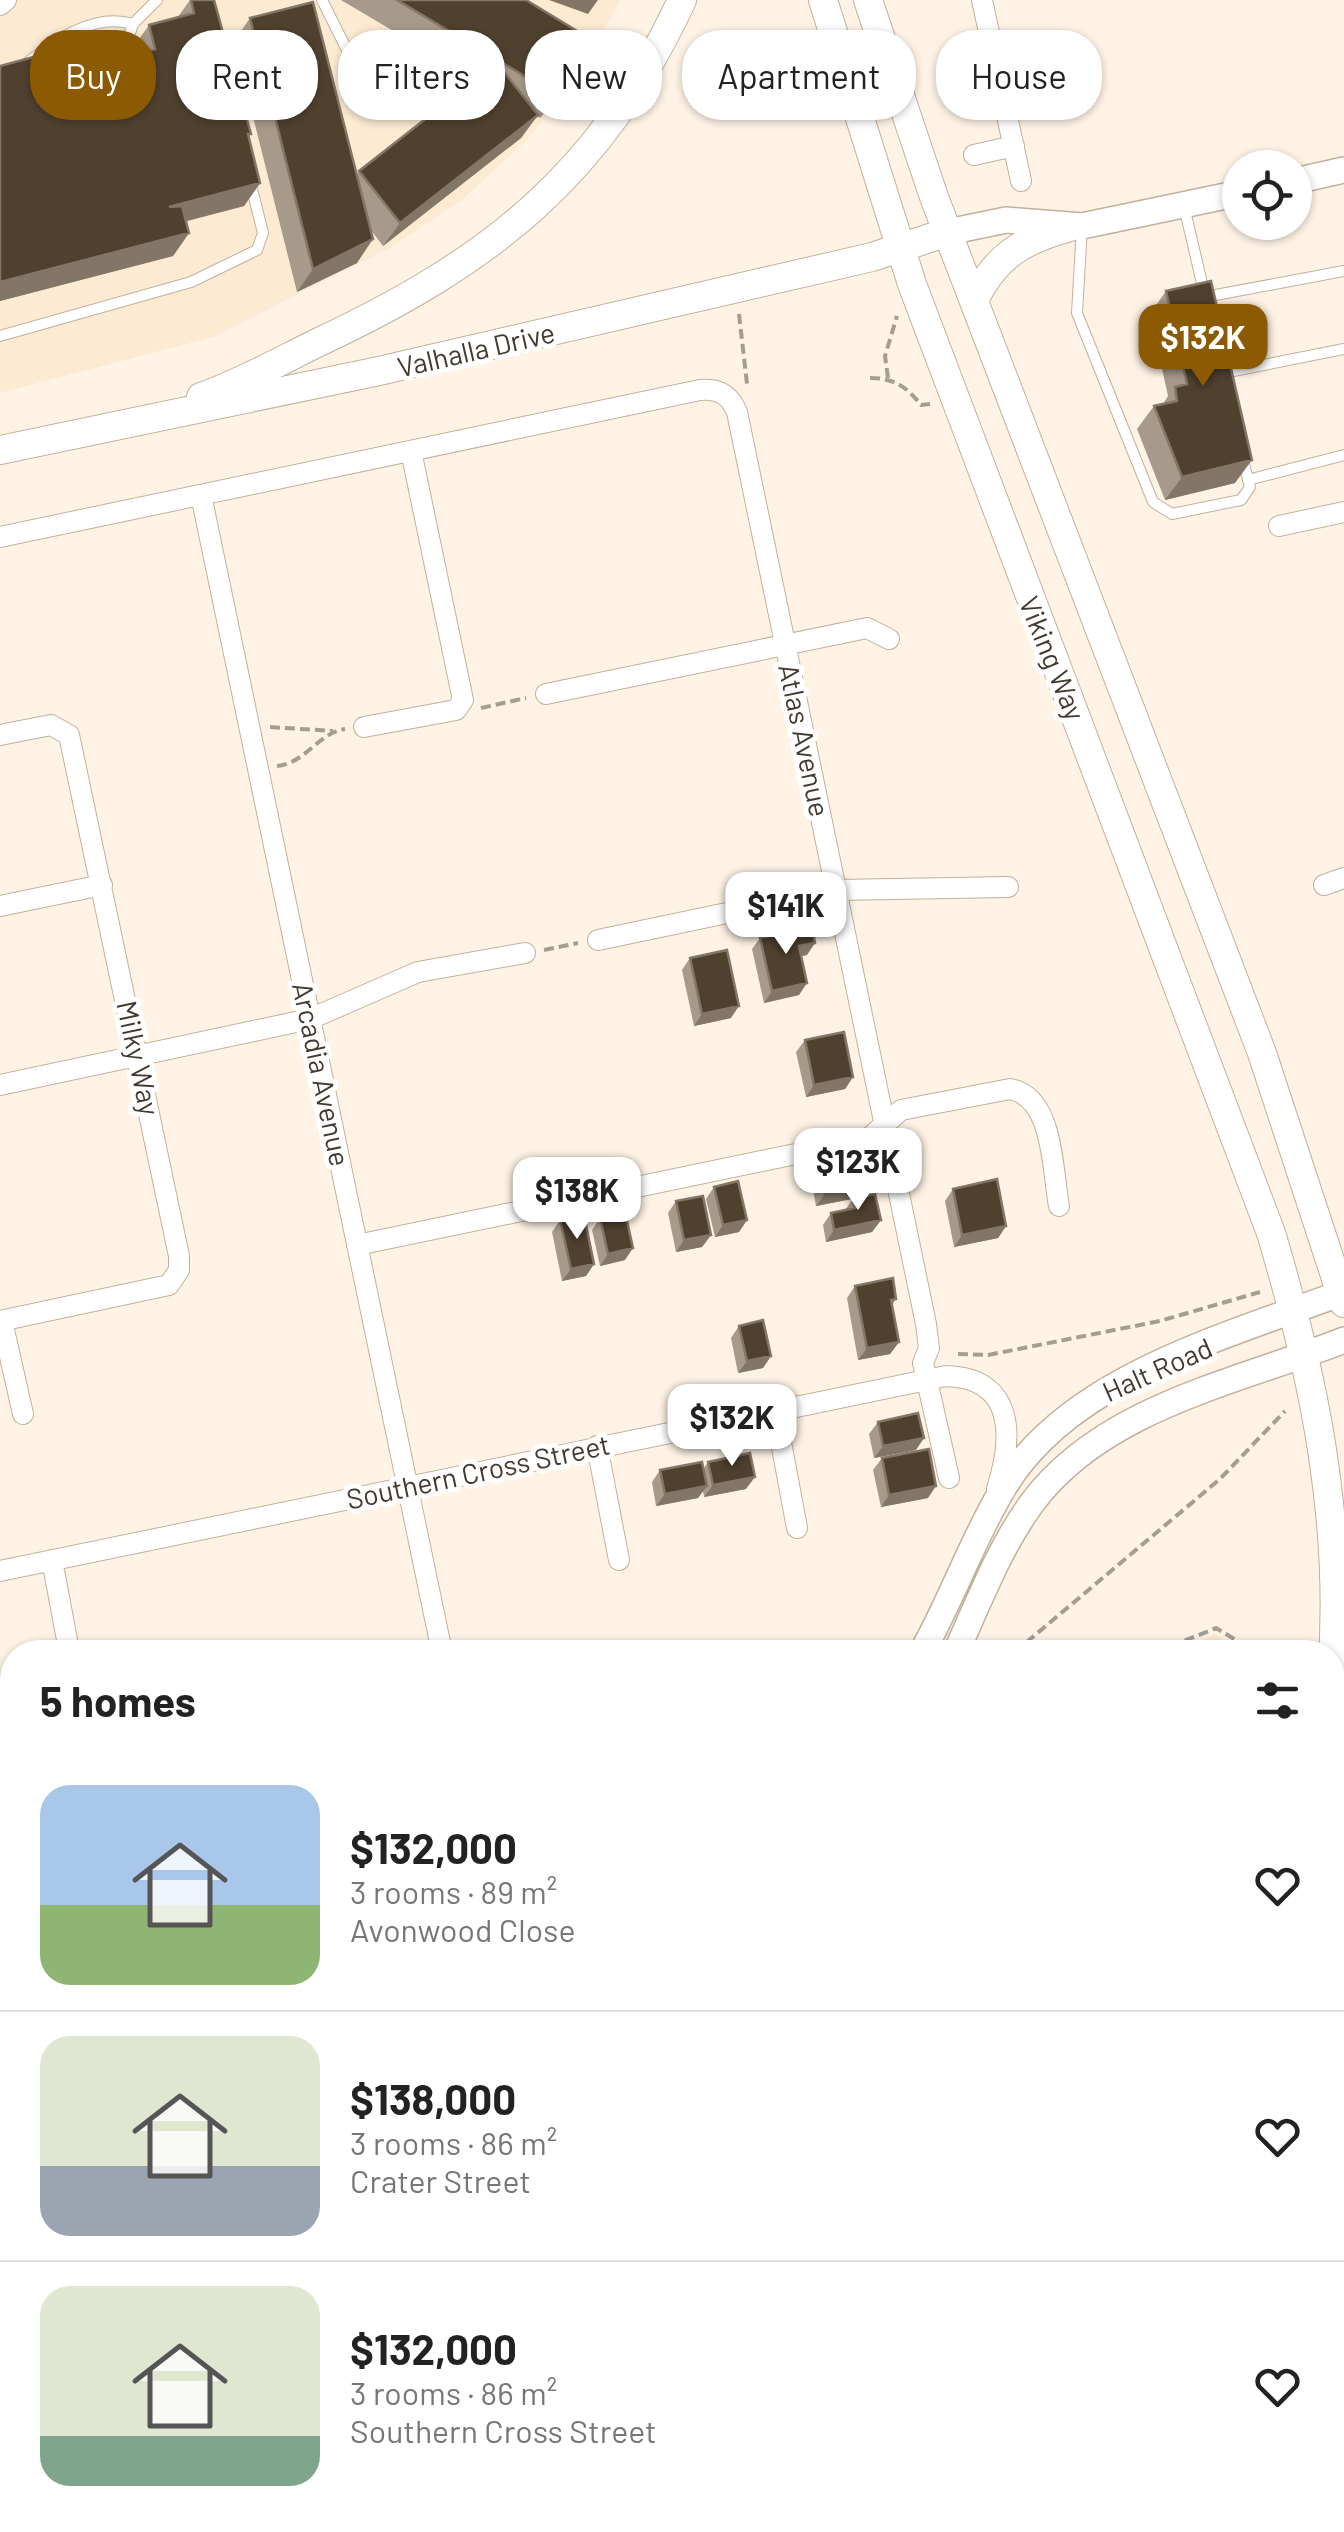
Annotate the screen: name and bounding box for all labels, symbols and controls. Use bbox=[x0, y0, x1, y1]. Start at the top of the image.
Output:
chip: Buy bbox=[30, 30, 156, 120]
chip: Rent bbox=[176, 30, 318, 120]
chip: Filters bbox=[338, 30, 505, 120]
chip: New bbox=[525, 30, 662, 120]
chip: Apartment bbox=[682, 30, 916, 120]
chip: House bbox=[936, 30, 1102, 120]
map controls bbox=[1222, 150, 1312, 240]
button: locate bbox=[1222, 150, 1312, 240]
pin: $132K bbox=[1133, 304, 1273, 389]
street label: Valhalla Drive bbox=[394, 314, 558, 384]
text: $132K bbox=[1161, 317, 1245, 355]
street label: Viking Way bbox=[1013, 591, 1093, 725]
street label: Atlas Avenue bbox=[772, 660, 838, 820]
pin: $141K bbox=[716, 872, 856, 957]
text: $141K bbox=[747, 885, 825, 923]
street label: Arcadia Avenue bbox=[286, 979, 358, 1169]
street label: Milky Way bbox=[110, 998, 168, 1119]
pin: $123K bbox=[788, 1128, 928, 1213]
text: $123K bbox=[816, 1141, 900, 1179]
pin: $138K bbox=[507, 1157, 647, 1242]
text: $138K bbox=[535, 1170, 619, 1208]
street label: Halt Road bbox=[1097, 1330, 1217, 1408]
pin: $132K bbox=[662, 1384, 802, 1469]
text: $132K bbox=[690, 1397, 774, 1435]
street label: Southern Cross Street bbox=[343, 1426, 613, 1516]
icon: filters bbox=[1250, 1673, 1305, 1728]
text: 5 homes bbox=[40, 1675, 196, 1725]
text: $132,000 bbox=[350, 1822, 517, 1872]
icon: home bbox=[120, 1825, 240, 1945]
icon: heart bbox=[1250, 1858, 1305, 1913]
text: 3 rooms · 89 m² bbox=[350, 1872, 557, 1910]
text: Avonwood Close bbox=[350, 1910, 576, 1948]
text: $138,000 bbox=[350, 2073, 516, 2123]
icon: home bbox=[120, 2076, 240, 2196]
icon: heart bbox=[1250, 2109, 1305, 2164]
text: 3 rooms · 86 m² bbox=[350, 2123, 557, 2161]
text: Crater Street bbox=[350, 2161, 531, 2199]
text: $132,000 bbox=[350, 2323, 517, 2373]
icon: home bbox=[120, 2326, 240, 2446]
icon: heart bbox=[1250, 2359, 1305, 2414]
text: 3 rooms · 86 m² bbox=[350, 2373, 557, 2411]
text: Southern Cross Street bbox=[350, 2411, 657, 2449]

